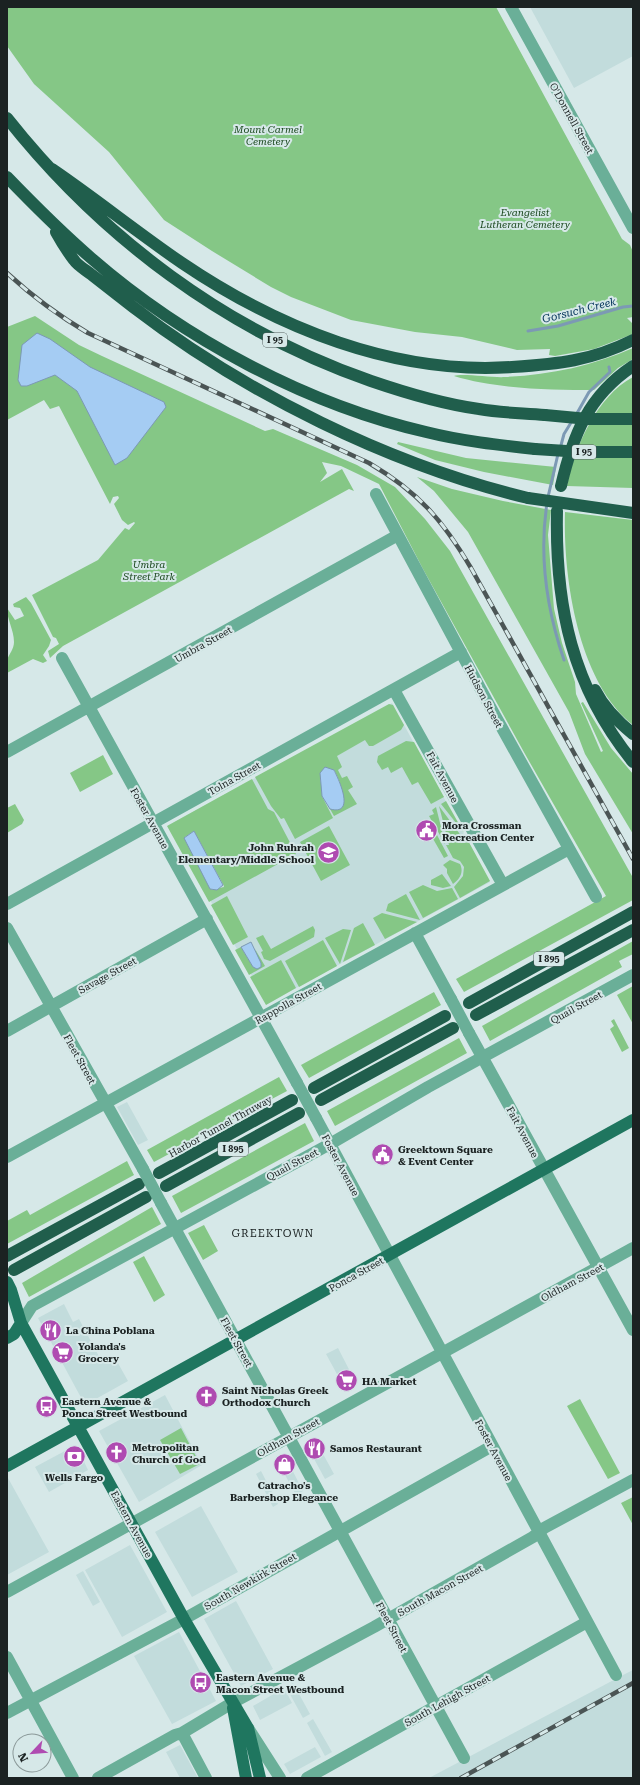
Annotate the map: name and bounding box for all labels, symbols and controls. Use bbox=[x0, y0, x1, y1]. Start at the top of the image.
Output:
street label: O'Donnell Street bbox=[547, 81, 596, 156]
park label: Mount Carmel Cemetery bbox=[233, 124, 302, 147]
park label: Evangelist Lutheran Cemetery bbox=[479, 207, 571, 230]
water label: Gorsuch Creek bbox=[541, 295, 617, 326]
road number: I 95 bbox=[263, 333, 287, 347]
road number: I 95 bbox=[572, 445, 596, 459]
park label: Umbra Street Park bbox=[122, 559, 176, 582]
street label: Umbra Street bbox=[173, 624, 234, 665]
street label: Hudson Street bbox=[462, 663, 505, 730]
street label: Fait Avenue bbox=[425, 750, 461, 805]
street label: Tolna Street bbox=[206, 759, 263, 797]
street label: Foster Avenue bbox=[128, 786, 171, 851]
public building icon: Mora Crossman Recreation Center bbox=[414, 818, 440, 844]
place label: Mora Crossman Recreation Center bbox=[442, 820, 535, 843]
school or university icon: John Ruhrah Elementary/Middle School bbox=[316, 840, 342, 866]
place label: John Ruhrah Elementary/Middle School bbox=[178, 842, 315, 865]
road number: I 895 bbox=[534, 952, 564, 966]
street label: Savage Street bbox=[76, 955, 138, 996]
street label: Rappolla Street bbox=[253, 980, 324, 1026]
street label: Quail Street bbox=[549, 989, 604, 1026]
street label: Fleet Street bbox=[61, 1032, 98, 1086]
street label: Harbor Tunnel Thruway bbox=[167, 1093, 274, 1159]
street label: Fait Avenue bbox=[505, 1105, 541, 1160]
street label: Foster Avenue bbox=[320, 1133, 362, 1198]
road number: I 895 bbox=[218, 1142, 248, 1156]
public building icon: Greektown Square & Event Center bbox=[369, 1142, 395, 1168]
place label: Greektown Square & Event Center bbox=[398, 1144, 493, 1167]
street label: Quail Street bbox=[264, 1146, 320, 1183]
district label: GREEKTOWN bbox=[232, 1227, 314, 1240]
street label: Ponca Street bbox=[327, 1255, 386, 1294]
street label: Oldham Street bbox=[539, 1261, 606, 1304]
street label: Fleet Street bbox=[218, 1315, 255, 1369]
restaurant icon: La China Poblana bbox=[37, 1317, 63, 1343]
place label: La China Poblana bbox=[66, 1325, 155, 1336]
supermarket icon: Yolanda's Grocery bbox=[49, 1339, 75, 1365]
place label: Yolanda's Grocery bbox=[78, 1341, 126, 1364]
supermarket icon: HA Market bbox=[334, 1368, 360, 1394]
place label: HA Market bbox=[362, 1376, 417, 1387]
church icon: Saint Nicholas Greek Orthodox Church bbox=[194, 1383, 220, 1409]
place label: Saint Nicholas Greek Orthodox Church bbox=[222, 1385, 329, 1408]
bus stop icon: Eastern Avenue & Ponca Street Westbound bbox=[34, 1394, 60, 1420]
place label: Eastern Avenue & Ponca Street Westbound bbox=[62, 1396, 188, 1419]
street label: Oldham Street bbox=[255, 1416, 322, 1459]
street label: Foster Avenue bbox=[473, 1418, 515, 1483]
restaurant icon: Samos Restaurant bbox=[301, 1435, 327, 1461]
church icon: Metropolitan Church of God bbox=[104, 1440, 130, 1466]
place label: Metropolitan Church of God bbox=[132, 1442, 206, 1465]
place label: Samos Restaurant bbox=[330, 1443, 422, 1454]
bank icon: Wells Fargo bbox=[61, 1444, 87, 1470]
shop icon: Catracho's Barbershop Elegance bbox=[271, 1452, 297, 1478]
place label: Wells Fargo bbox=[45, 1472, 104, 1483]
place label: Catracho's Barbershop Elegance bbox=[230, 1480, 338, 1503]
street label: Eastern Avenue bbox=[109, 1489, 155, 1560]
street label: South Newkirk Street bbox=[202, 1550, 298, 1612]
street label: South Macon Street bbox=[396, 1562, 485, 1618]
street label: Fleet Street bbox=[374, 1600, 409, 1654]
bus stop icon: Eastern Avenue & Macon Street Westbound bbox=[188, 1670, 214, 1696]
place label: Eastern Avenue & Macon Street Westbound bbox=[216, 1672, 344, 1695]
street label: South Lehigh Street bbox=[403, 1672, 492, 1729]
north arrow bbox=[12, 1733, 52, 1773]
text: N bbox=[16, 1750, 31, 1764]

